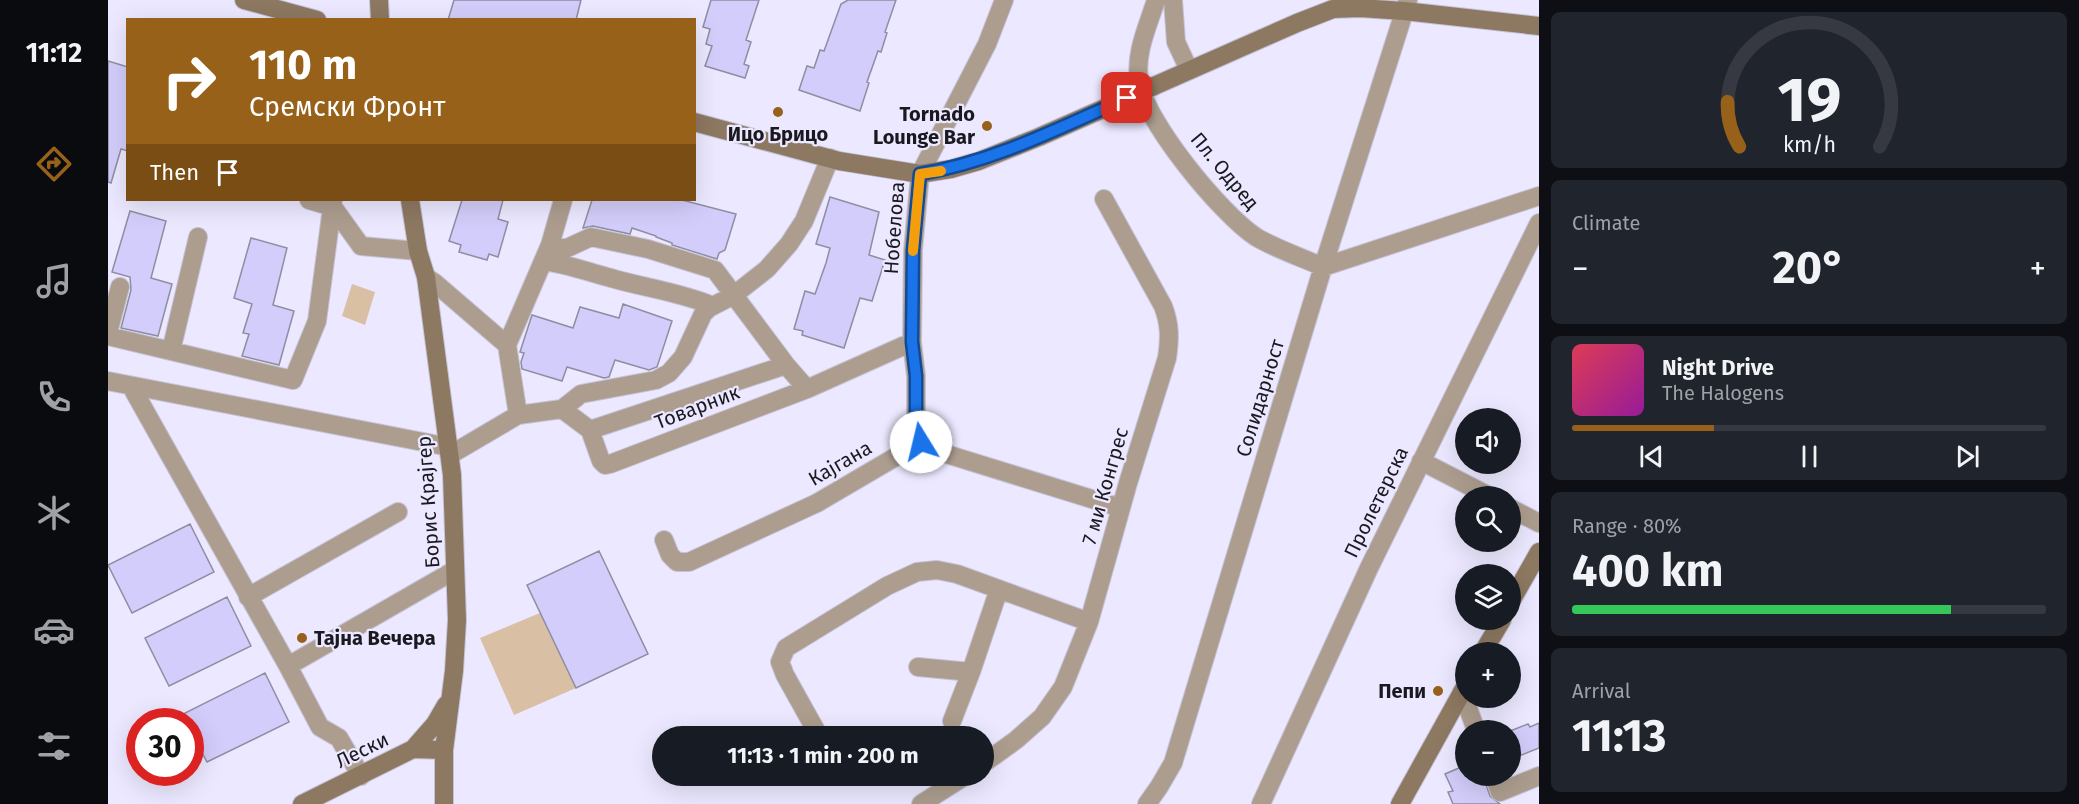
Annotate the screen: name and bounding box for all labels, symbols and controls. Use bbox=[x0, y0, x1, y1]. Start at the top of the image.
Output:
text: 11:12 bbox=[26, 37, 82, 69]
text: 110 m bbox=[249, 40, 357, 90]
icon: right bbox=[150, 42, 228, 120]
text: 19 bbox=[1777, 63, 1841, 138]
pin bbox=[1101, 72, 1152, 123]
icon: arrive bbox=[1110, 81, 1143, 114]
text: Сремски Фронт bbox=[249, 91, 445, 123]
place label: Tornado Lounge Bar bbox=[873, 102, 976, 149]
marker: Ицо Брицо bbox=[771, 105, 785, 119]
marker: Tornado Lounge Bar bbox=[980, 119, 994, 133]
place label: Ицо Брицо bbox=[728, 122, 829, 146]
street label: Пл. Одред bbox=[1186, 127, 1264, 215]
text: km/h bbox=[1782, 132, 1836, 158]
icon: directions bbox=[33, 143, 75, 185]
icon: arrive bbox=[211, 156, 244, 189]
text: Then bbox=[150, 159, 199, 186]
street label: Нобелова bbox=[879, 181, 909, 275]
text: Climate bbox=[1572, 211, 1640, 235]
text: 20° bbox=[1772, 241, 1846, 295]
text: − bbox=[1572, 249, 1589, 289]
text: + bbox=[2030, 249, 2046, 289]
icon: music bbox=[33, 260, 75, 302]
street label: Солидарност bbox=[1231, 335, 1290, 460]
text: Night Drive bbox=[1662, 354, 1774, 381]
icon: phone bbox=[33, 376, 75, 418]
street label: Товарник bbox=[651, 380, 743, 434]
text: The Halogens bbox=[1662, 381, 1784, 405]
map controls bbox=[1455, 408, 1521, 786]
button: sound bbox=[1455, 408, 1521, 474]
position arrow bbox=[889, 410, 953, 474]
street label: 7 ми Конгрес bbox=[1077, 425, 1133, 547]
street label: Борис Крајгер bbox=[411, 435, 445, 569]
street label: Кајгана bbox=[804, 435, 876, 491]
icon: previous bbox=[1635, 440, 1668, 473]
icon: pause bbox=[1793, 440, 1826, 473]
icon: next bbox=[1951, 440, 1984, 473]
street label: Пролетерска bbox=[1339, 443, 1413, 561]
button: search bbox=[1455, 486, 1521, 552]
icon: climate bbox=[33, 492, 75, 534]
text: Range · 80% bbox=[1572, 514, 1682, 538]
text: 400 km bbox=[1572, 544, 1724, 598]
button: layers bbox=[1455, 564, 1521, 630]
icon: car bbox=[33, 609, 75, 651]
place label: Тајна Вечера bbox=[314, 626, 436, 650]
marker: Тајна Вечера bbox=[295, 631, 309, 645]
button: + bbox=[1455, 642, 1521, 708]
place label: Пепи bbox=[1378, 679, 1426, 703]
text: Arrival bbox=[1572, 679, 1631, 703]
marker: Пепи bbox=[1431, 684, 1445, 698]
speed limit sign: 30 bbox=[126, 708, 204, 786]
text: 11:13 bbox=[1572, 709, 1667, 763]
button: − bbox=[1455, 720, 1521, 786]
icon: filters bbox=[33, 725, 75, 767]
street label: Лески bbox=[332, 727, 392, 773]
text: 11:13 · 1 min · 200 m bbox=[727, 742, 919, 769]

